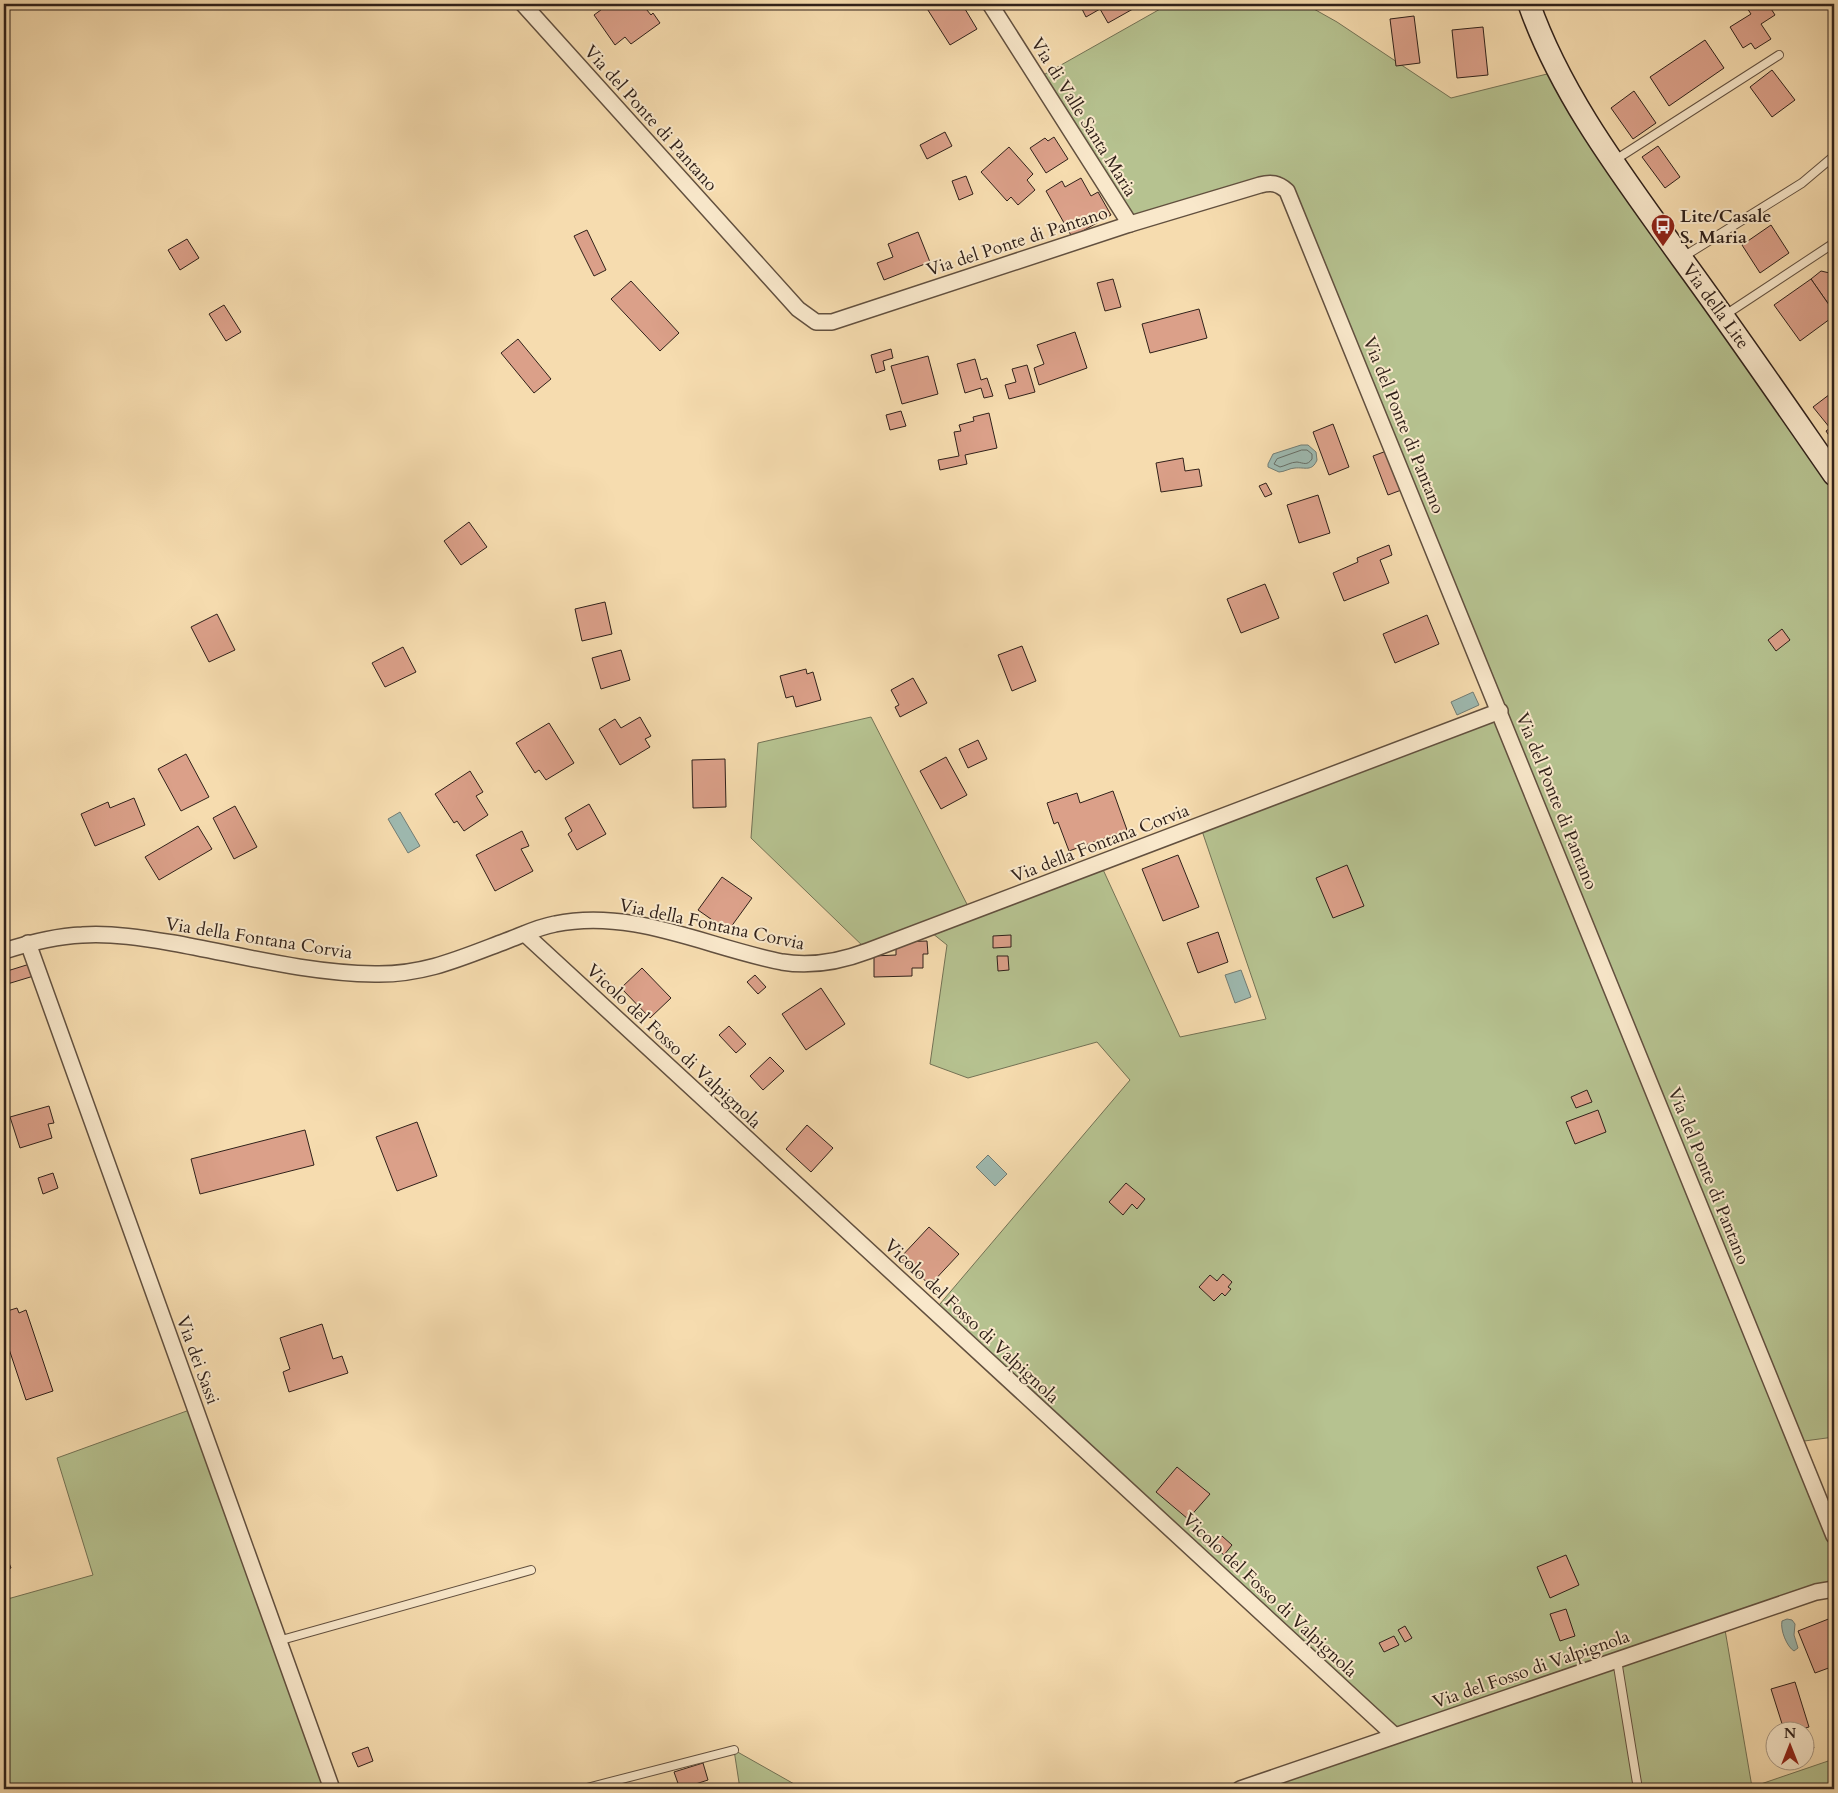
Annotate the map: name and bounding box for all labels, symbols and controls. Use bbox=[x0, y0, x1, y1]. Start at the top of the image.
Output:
street label: Via di Valle Santa Maria bbox=[1024, 33, 1143, 202]
street label: Via del Ponte di Pantano bbox=[578, 40, 723, 197]
street label: Via del Ponte di Pantano bbox=[923, 200, 1111, 283]
place label: Lite/Casale S. Maria bbox=[1680, 204, 1772, 250]
bus stop icon: Lite/Casale S. Maria bbox=[1650, 213, 1676, 247]
street label: Via della Lite bbox=[1676, 258, 1755, 354]
street label: Via del Ponte di Pantano bbox=[1357, 333, 1451, 518]
street label: Via del Ponte di Pantano bbox=[1510, 709, 1604, 894]
street label: Via della Fontana Corvia bbox=[1007, 798, 1193, 889]
street label: Via della Fontana Corvia bbox=[617, 893, 807, 956]
street label: Via della Fontana Corvia bbox=[164, 911, 354, 966]
street label: Vicolo del Fosso di Valpignola bbox=[581, 958, 767, 1135]
street label: Via del Ponte di Pantano bbox=[1662, 1084, 1756, 1269]
street label: Vicolo del Fosso di Valpignola bbox=[879, 1233, 1065, 1410]
street label: Via dei Sassi bbox=[170, 1312, 225, 1408]
street label: Vicolo del Fosso di Valpignola bbox=[1177, 1507, 1363, 1684]
street label: Via del Fosso di Valpignola bbox=[1429, 1624, 1633, 1715]
north arrow bbox=[1766, 1720, 1816, 1770]
text: N bbox=[1784, 1724, 1796, 1743]

